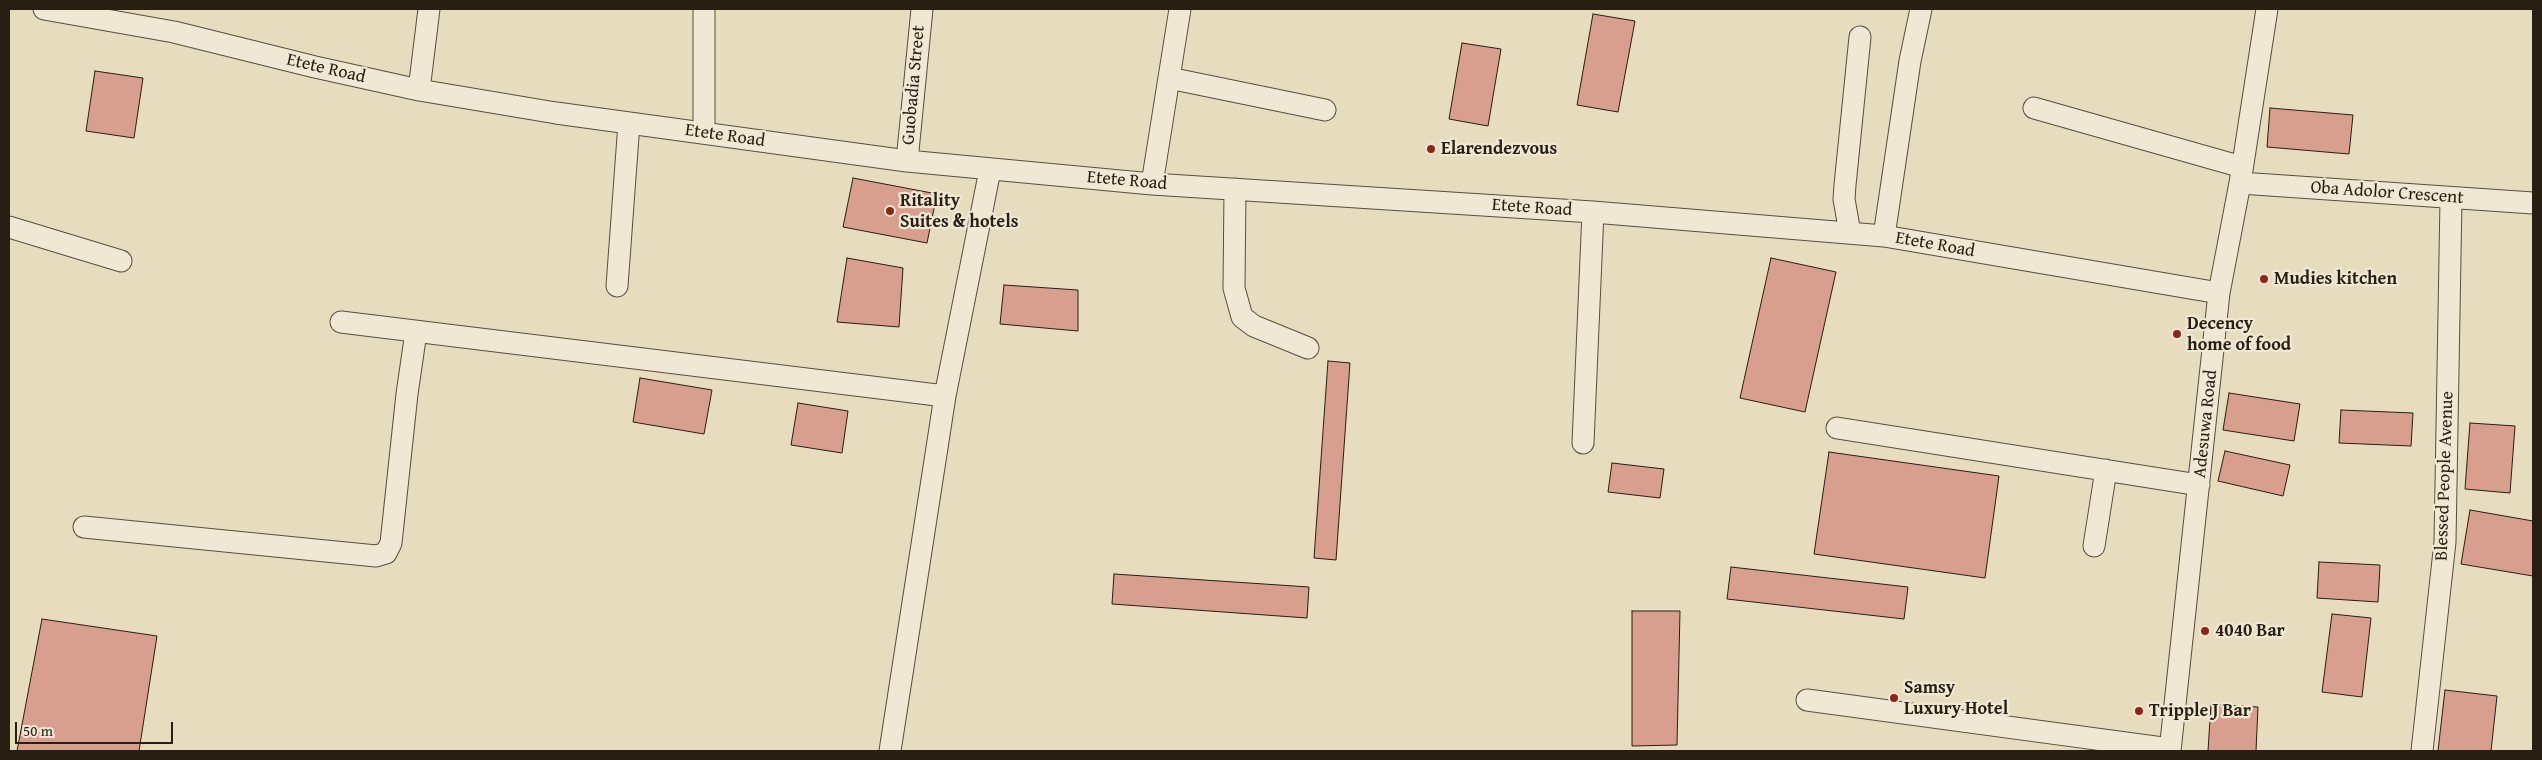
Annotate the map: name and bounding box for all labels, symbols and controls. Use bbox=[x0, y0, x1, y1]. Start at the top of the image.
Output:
street label: Guobadia Street bbox=[898, 24, 930, 146]
street label: Etete Road bbox=[284, 49, 368, 89]
street label: Etete Road bbox=[684, 120, 766, 152]
place label: Elarendezvous bbox=[1441, 138, 1557, 160]
marker: Elarendezvous bbox=[1425, 143, 1437, 155]
street label: Etete Road bbox=[1086, 167, 1168, 195]
street label: Oba Adolor Crescent bbox=[2310, 177, 2464, 209]
place label: Ritality Suites & hotels bbox=[900, 190, 1018, 232]
street label: Etete Road bbox=[1491, 194, 1573, 222]
marker: Ritality Suites & hotels bbox=[884, 205, 896, 217]
street label: Etete Road bbox=[1894, 227, 1976, 263]
place label: Mudies kitchen bbox=[2274, 268, 2397, 290]
marker: Mudies kitchen bbox=[2258, 273, 2270, 285]
place label: Decency home of food bbox=[2187, 313, 2291, 356]
marker: Decency home of food bbox=[2171, 328, 2183, 340]
street label: Adesuwa Road bbox=[2190, 369, 2222, 479]
street label: Blessed People Avenue bbox=[2431, 391, 2459, 561]
place label: 4040 Bar bbox=[2215, 620, 2285, 642]
marker: 4040 Bar bbox=[2199, 625, 2211, 637]
place label: Samsy Luxury Hotel bbox=[1904, 677, 2008, 720]
marker: Samsy Luxury Hotel bbox=[1888, 692, 1900, 704]
place label: Tripple J Bar bbox=[2149, 700, 2251, 722]
marker: Tripple J Bar bbox=[2133, 705, 2145, 717]
scale bar bbox=[18, 712, 175, 744]
text: 50 m bbox=[23, 720, 53, 741]

